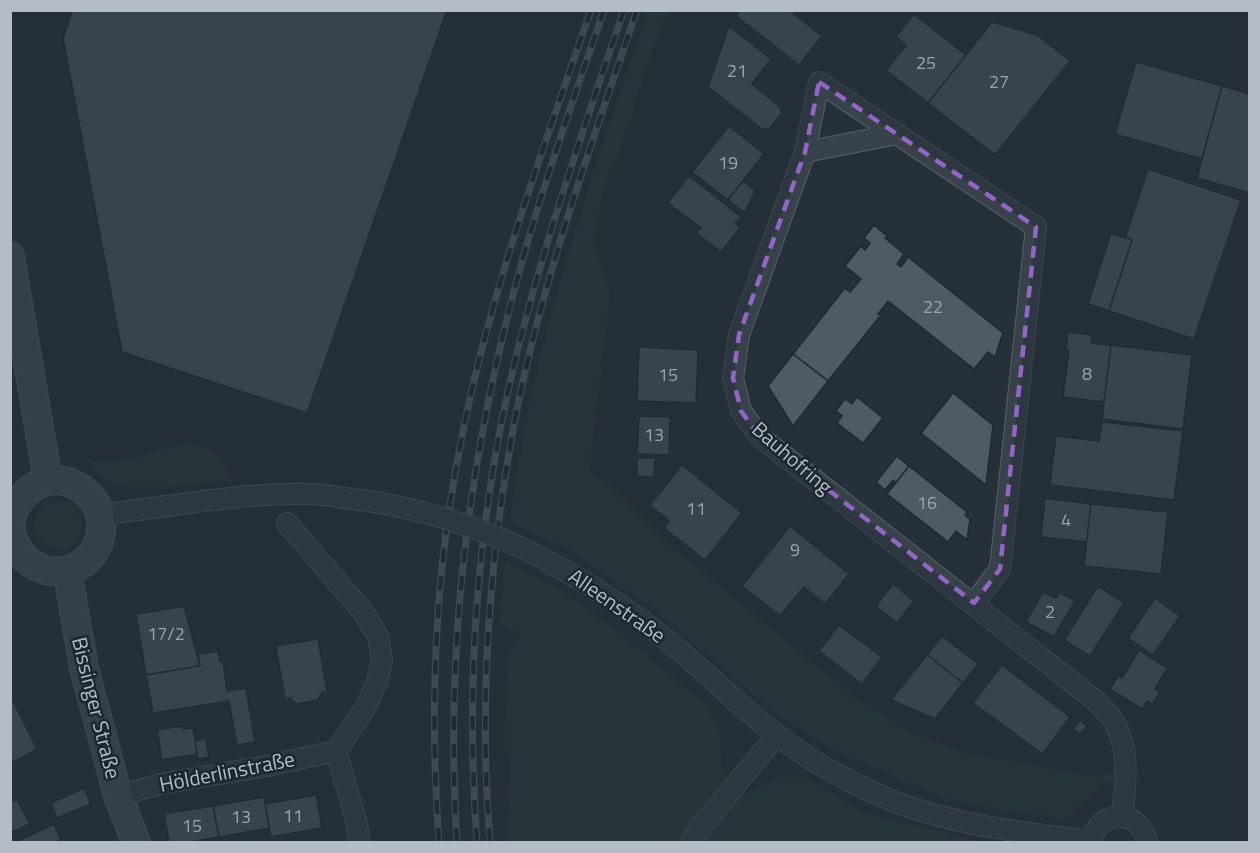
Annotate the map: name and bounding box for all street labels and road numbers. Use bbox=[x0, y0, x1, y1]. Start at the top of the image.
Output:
street label: Bauhofring bbox=[745, 413, 840, 502]
street label: Alleenstraße bbox=[562, 560, 673, 650]
street label: Bissinger Straße bbox=[64, 633, 130, 782]
street label: Hölderlinstraße bbox=[156, 742, 297, 800]

